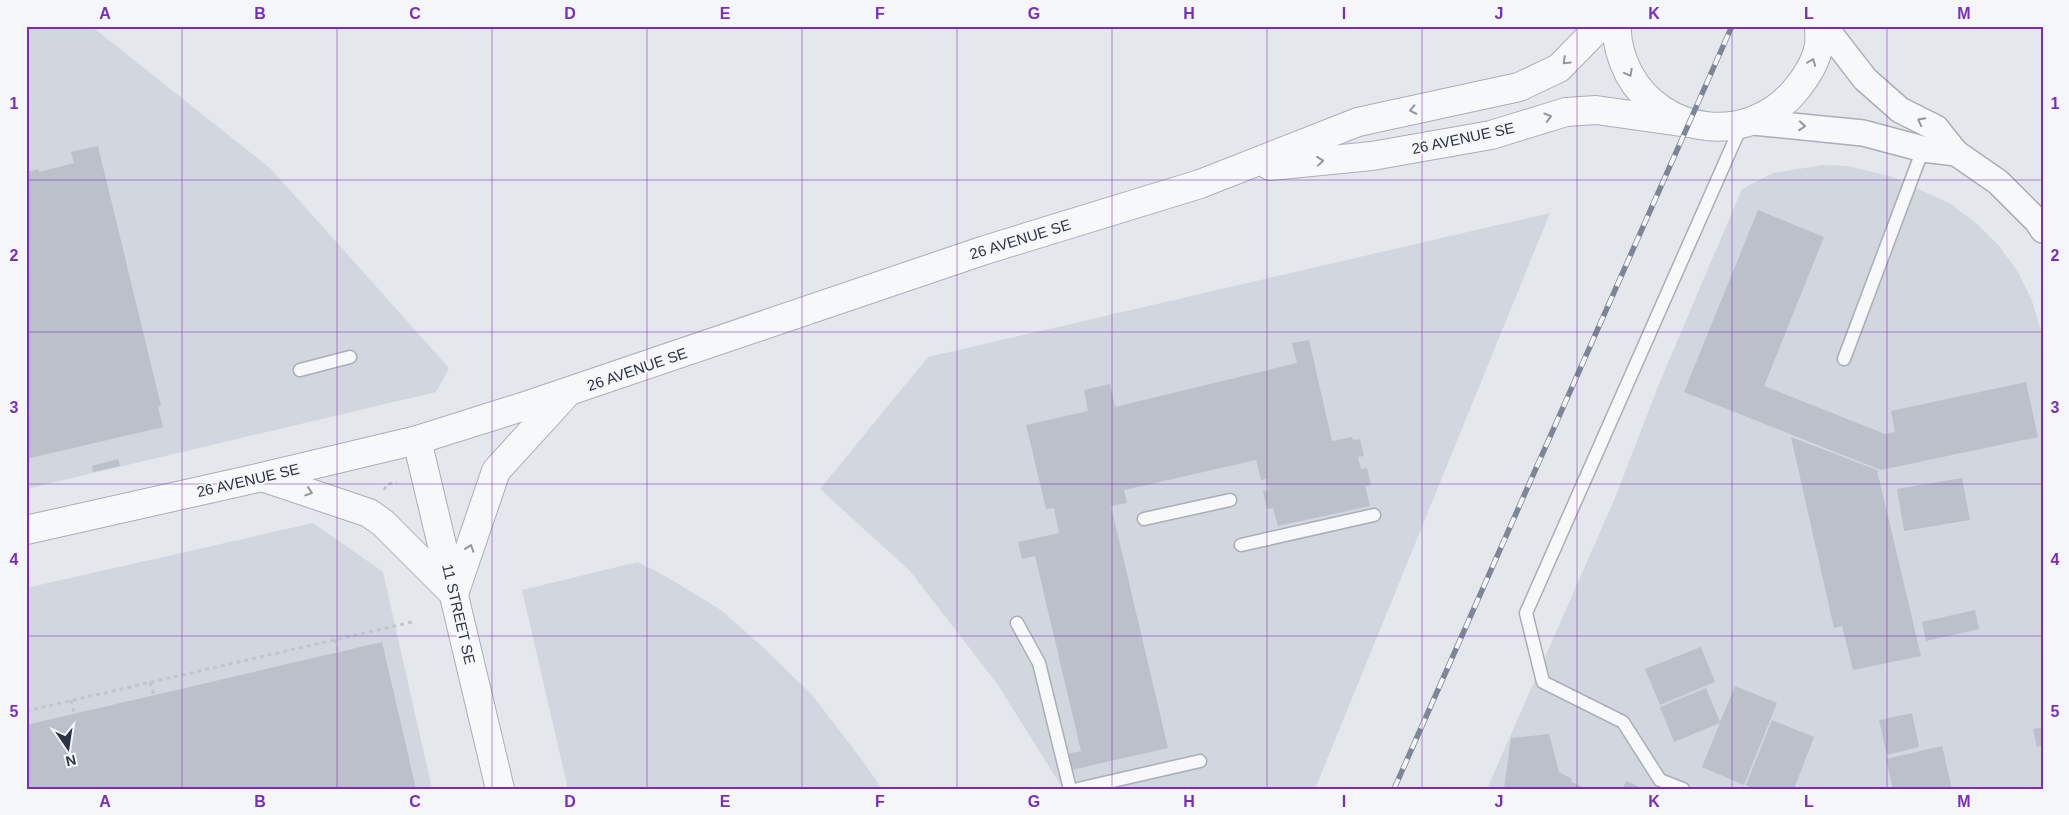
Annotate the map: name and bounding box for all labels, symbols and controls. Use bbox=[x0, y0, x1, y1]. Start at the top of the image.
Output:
text: A bbox=[99, 5, 111, 22]
text: B bbox=[254, 5, 266, 22]
text: C bbox=[409, 5, 421, 22]
text: D bbox=[564, 5, 576, 22]
text: E bbox=[720, 5, 731, 22]
text: F bbox=[875, 5, 885, 22]
text: G bbox=[1028, 5, 1040, 22]
text: H bbox=[1183, 5, 1195, 22]
text: I bbox=[1342, 5, 1346, 22]
text: J bbox=[1495, 5, 1503, 22]
text: K bbox=[1648, 5, 1660, 22]
text: L bbox=[1804, 5, 1814, 22]
text: M bbox=[1957, 5, 1971, 22]
one-way arrow bbox=[1563, 55, 1572, 64]
one-way arrow bbox=[1806, 59, 1816, 67]
one-way arrow bbox=[1623, 67, 1633, 76]
text: 1 bbox=[10, 95, 19, 112]
text: 1 bbox=[2051, 95, 2060, 112]
one-way arrow bbox=[1409, 104, 1418, 115]
one-way arrow bbox=[1543, 113, 1551, 123]
one-way arrow bbox=[1917, 117, 1926, 127]
street label: 26 AVENUE SE bbox=[1410, 119, 1516, 157]
one-way arrow bbox=[1798, 121, 1806, 132]
one-way arrow bbox=[1316, 156, 1324, 167]
street label: 26 AVENUE SE bbox=[967, 216, 1073, 262]
text: 2 bbox=[10, 247, 19, 264]
text: 2 bbox=[2051, 247, 2060, 264]
street label: 26 AVENUE SE bbox=[585, 344, 689, 394]
text: 3 bbox=[10, 399, 19, 416]
text: 3 bbox=[2051, 399, 2060, 416]
street label: 26 AVENUE SE bbox=[195, 460, 301, 500]
one-way arrow bbox=[304, 487, 312, 497]
one-way arrow bbox=[464, 544, 474, 553]
text: 4 bbox=[10, 551, 19, 568]
text: 4 bbox=[2051, 551, 2060, 568]
street label: 11 STREET SE bbox=[439, 562, 479, 666]
text: 5 bbox=[10, 703, 19, 720]
text: 5 bbox=[2051, 703, 2060, 720]
north arrow bbox=[42, 722, 92, 772]
text: N bbox=[64, 752, 78, 770]
text: A bbox=[99, 793, 111, 810]
text: B bbox=[254, 793, 266, 810]
text: C bbox=[409, 793, 421, 810]
text: D bbox=[564, 793, 576, 810]
text: E bbox=[720, 793, 731, 810]
text: F bbox=[875, 793, 885, 810]
text: G bbox=[1028, 793, 1040, 810]
text: H bbox=[1183, 793, 1195, 810]
text: I bbox=[1342, 793, 1346, 810]
text: J bbox=[1495, 793, 1503, 810]
text: K bbox=[1648, 793, 1660, 810]
text: L bbox=[1804, 793, 1814, 810]
text: M bbox=[1957, 793, 1971, 810]

